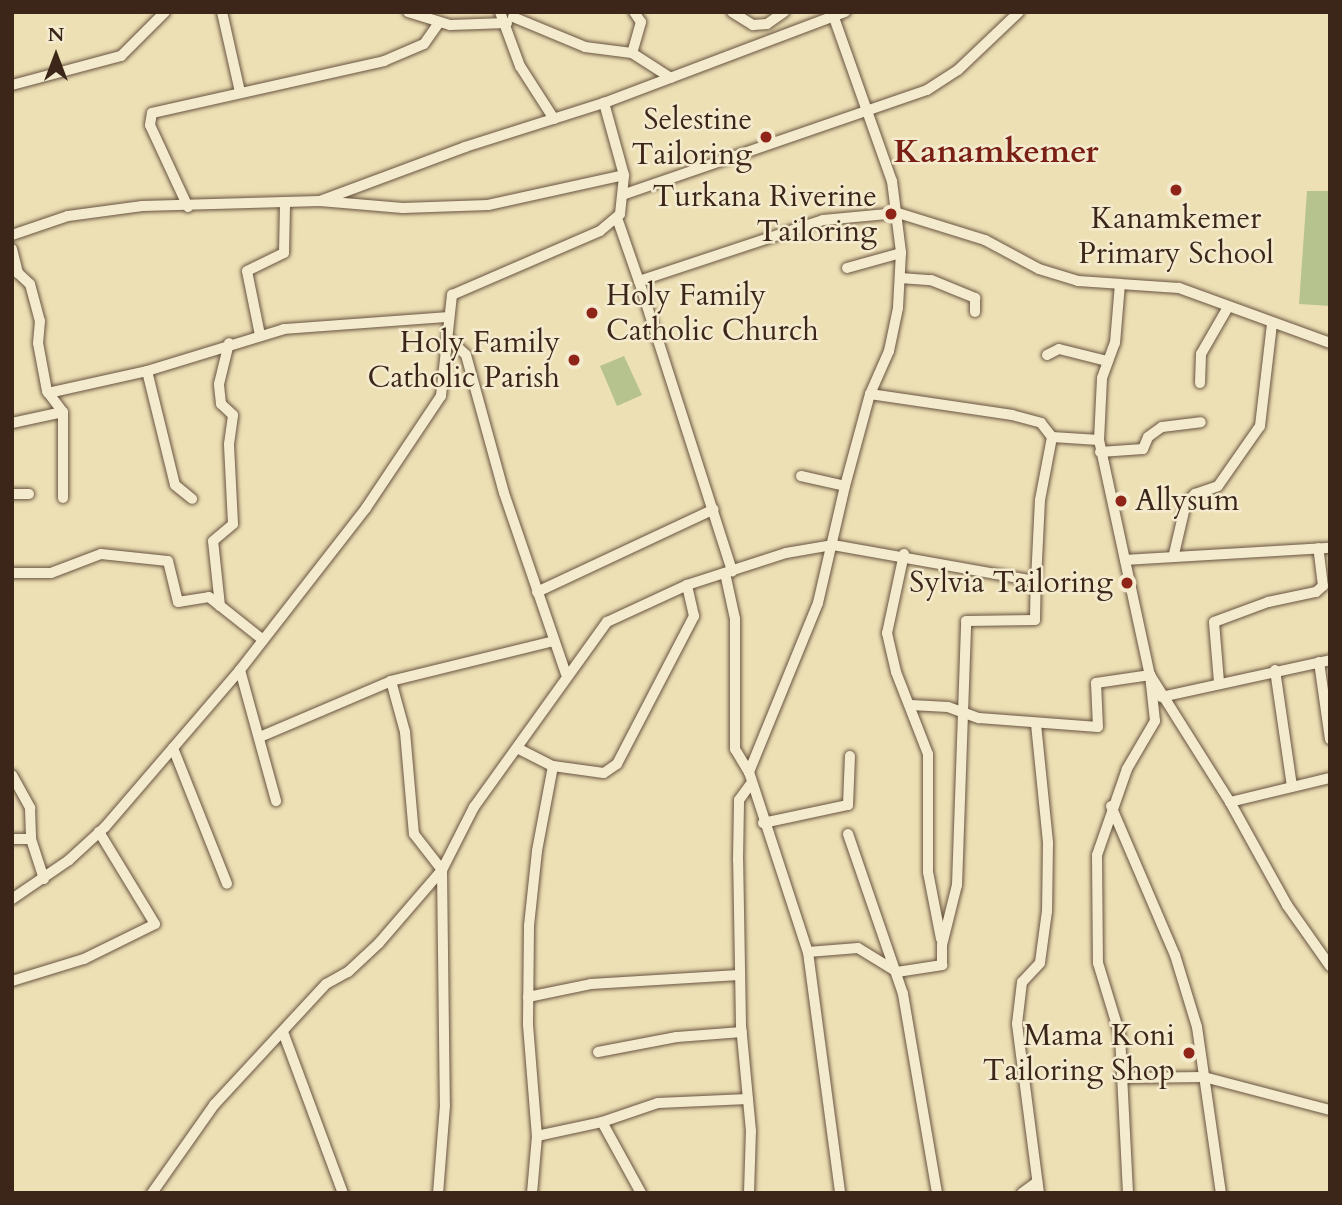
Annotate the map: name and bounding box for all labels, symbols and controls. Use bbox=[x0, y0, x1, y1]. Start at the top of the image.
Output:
north arrow bbox=[21, 21, 91, 91]
text: N bbox=[48, 22, 64, 48]
place label: Selestine Tailoring bbox=[632, 102, 752, 172]
marker: Selestine Tailoring bbox=[758, 129, 774, 145]
district label: Kanamkemer bbox=[894, 132, 1098, 172]
place label: Turkana Riverine Tailoring bbox=[652, 179, 877, 249]
marker: Kanamkemer Primary School bbox=[1168, 182, 1184, 198]
place label: Kanamkemer Primary School bbox=[1078, 201, 1274, 272]
marker: Turkana Riverine Tailoring bbox=[883, 206, 899, 222]
place label: Holy Family Catholic Church bbox=[606, 278, 819, 348]
marker: Holy Family Catholic Church bbox=[584, 305, 600, 321]
place label: Holy Family Catholic Parish bbox=[368, 325, 560, 396]
marker: Holy Family Catholic Parish bbox=[566, 352, 582, 368]
place label: Allysum bbox=[1135, 483, 1239, 519]
marker: Allysum bbox=[1113, 493, 1129, 509]
place label: Sylvia Tailoring bbox=[909, 565, 1113, 601]
marker: Sylvia Tailoring bbox=[1119, 575, 1135, 591]
place label: Mama Koni Tailoring Shop bbox=[983, 1018, 1175, 1088]
marker: Mama Koni Tailoring Shop bbox=[1181, 1045, 1197, 1061]

